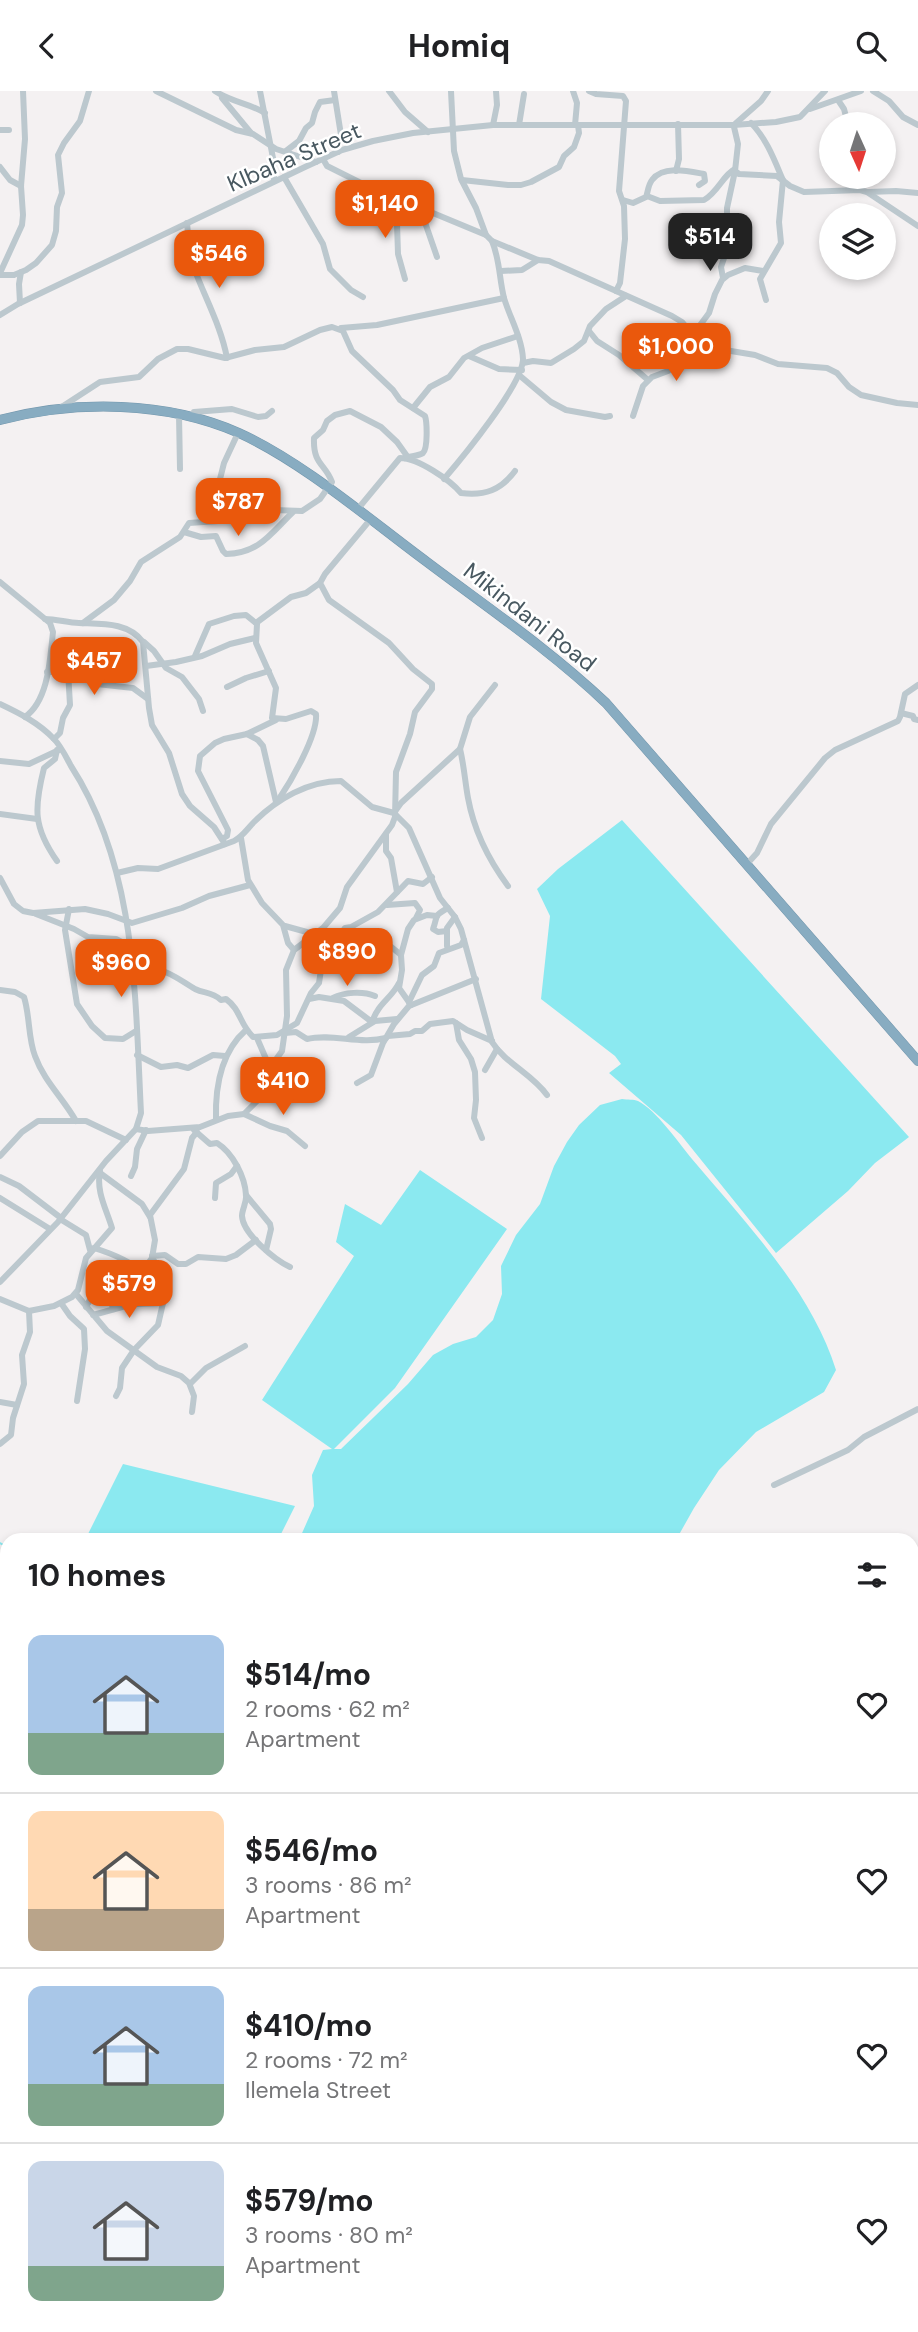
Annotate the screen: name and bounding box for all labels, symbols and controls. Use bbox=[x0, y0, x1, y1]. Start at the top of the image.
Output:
text: Homiq bbox=[408, 25, 510, 67]
icon: back bbox=[28, 27, 66, 65]
icon: search bbox=[852, 27, 890, 65]
north arrow bbox=[819, 112, 896, 189]
map controls bbox=[819, 112, 896, 280]
street label: KIbaha Street bbox=[222, 115, 366, 199]
pin: $1,140 bbox=[328, 181, 442, 240]
text: $1,140 bbox=[351, 188, 419, 218]
button: layers bbox=[819, 203, 896, 280]
pin: $514 bbox=[669, 213, 751, 273]
text: $514 bbox=[684, 221, 736, 251]
pin: $546 bbox=[178, 231, 260, 290]
text: $546 bbox=[190, 238, 248, 268]
pin: $1,000 bbox=[619, 323, 733, 383]
text: $1,000 bbox=[638, 331, 714, 361]
pin: $787 bbox=[197, 479, 279, 538]
text: $787 bbox=[212, 486, 264, 516]
street label: Mikindani Road bbox=[458, 556, 602, 678]
pin: $457 bbox=[53, 637, 135, 697]
text: $457 bbox=[66, 645, 122, 675]
pin: $890 bbox=[306, 929, 388, 988]
text: $890 bbox=[318, 936, 376, 966]
pin: $960 bbox=[80, 939, 162, 999]
text: $960 bbox=[91, 947, 151, 977]
pin: $410 bbox=[242, 1058, 324, 1117]
text: $410 bbox=[256, 1065, 310, 1095]
pin: $579 bbox=[88, 1261, 170, 1320]
text: $579 bbox=[102, 1268, 156, 1298]
text: 10 homes bbox=[28, 1556, 166, 1595]
icon: filters bbox=[853, 1556, 891, 1594]
text: $514/mo bbox=[245, 1655, 371, 1694]
icon: home bbox=[84, 1663, 168, 1747]
icon: heart bbox=[853, 1686, 891, 1724]
text: 2 rooms · 62 m² bbox=[245, 1694, 410, 1724]
text: Apartment bbox=[245, 1724, 360, 1754]
text: $546/mo bbox=[245, 1831, 378, 1870]
icon: home bbox=[84, 1839, 168, 1923]
icon: heart bbox=[853, 1862, 891, 1900]
text: 3 rooms · 86 m² bbox=[245, 1870, 412, 1900]
text: Apartment bbox=[245, 1900, 360, 1930]
text: $410/mo bbox=[245, 2006, 372, 2045]
icon: home bbox=[84, 2014, 168, 2098]
icon: heart bbox=[853, 2037, 891, 2075]
text: 2 rooms · 72 m² bbox=[245, 2045, 408, 2075]
text: Ilemela Street bbox=[245, 2075, 391, 2105]
text: $579/mo bbox=[245, 2181, 374, 2220]
icon: home bbox=[84, 2189, 168, 2273]
icon: heart bbox=[853, 2212, 891, 2250]
text: 3 rooms · 80 m² bbox=[245, 2220, 413, 2250]
text: Apartment bbox=[245, 2250, 360, 2280]

